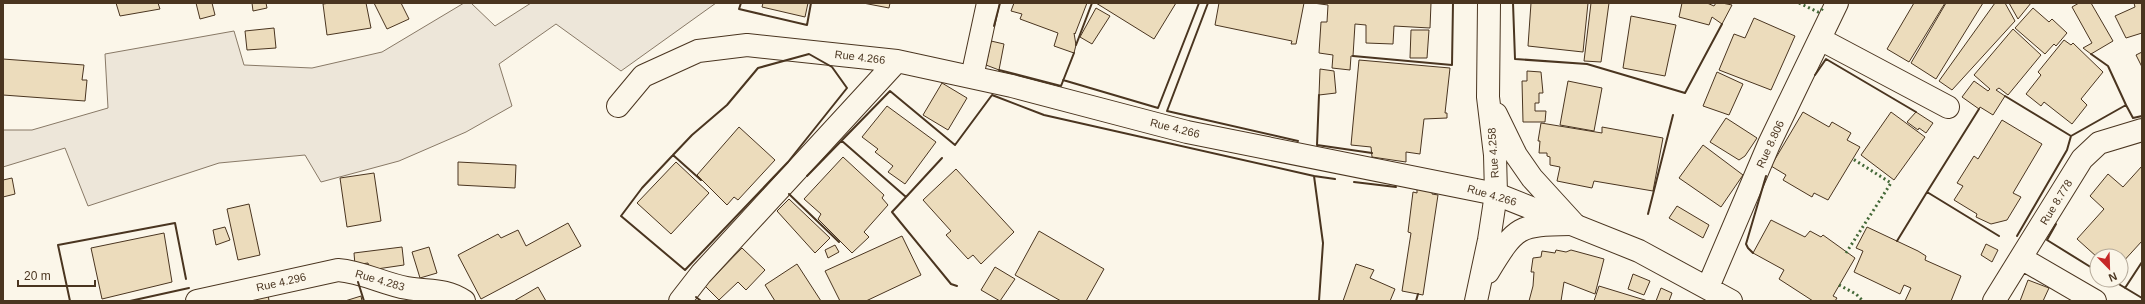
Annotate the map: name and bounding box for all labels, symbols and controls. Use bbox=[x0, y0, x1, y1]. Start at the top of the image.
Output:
street label: Rue 4.266 bbox=[834, 48, 886, 66]
street label: Rue 4.266 bbox=[1149, 116, 1201, 140]
street label: Rue 8.806 bbox=[1754, 118, 1786, 170]
street label: Rue 4.258 bbox=[1485, 127, 1501, 179]
street label: Rue 8.778 bbox=[2037, 177, 2075, 227]
street label: Rue 4.266 bbox=[1466, 182, 1518, 208]
north arrow bbox=[2089, 248, 2129, 288]
scale bar bbox=[18, 262, 95, 288]
street label: Rue 4.283 bbox=[354, 267, 406, 293]
text: 20 m bbox=[24, 269, 51, 283]
street label: Rue 4.296 bbox=[255, 270, 307, 294]
text: N bbox=[2107, 270, 2119, 284]

